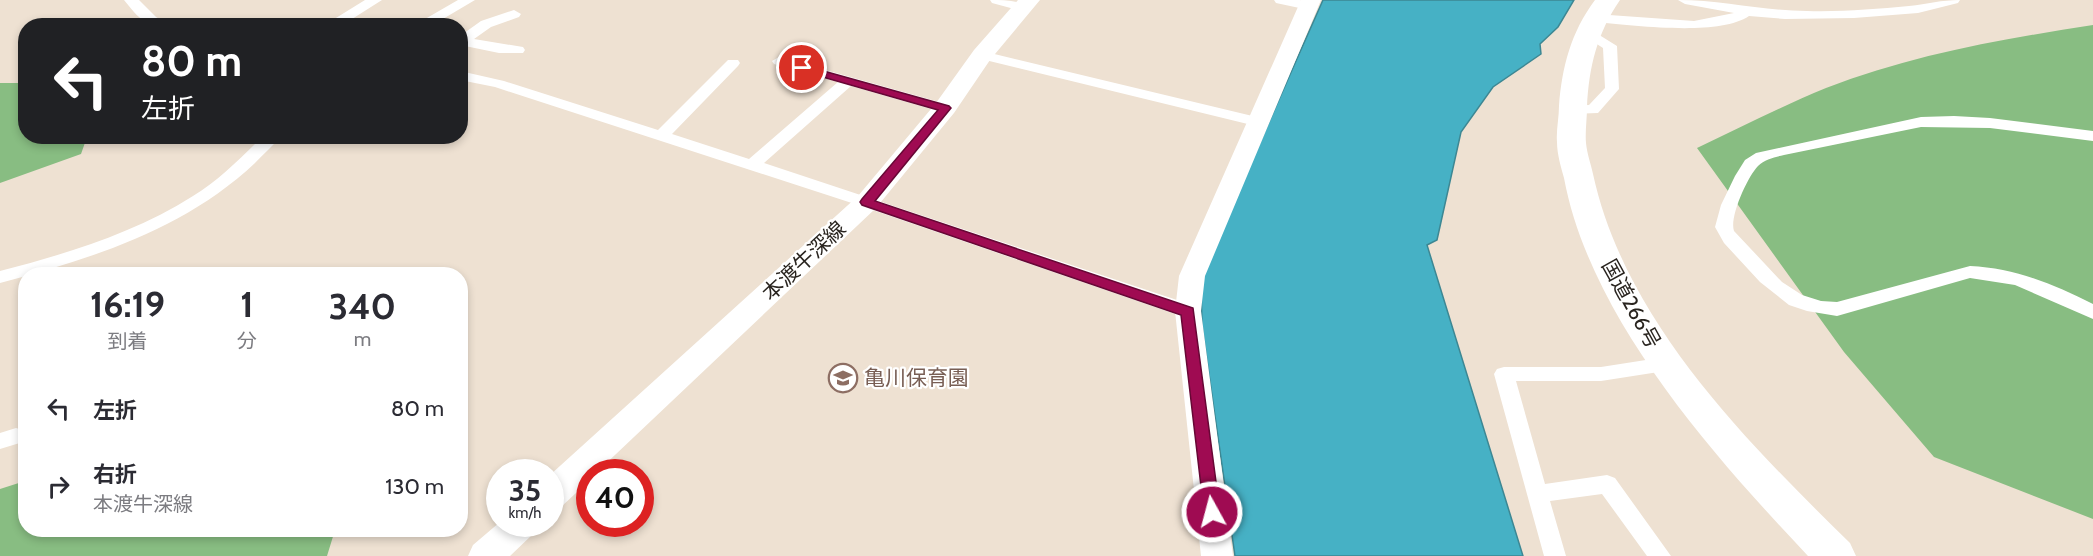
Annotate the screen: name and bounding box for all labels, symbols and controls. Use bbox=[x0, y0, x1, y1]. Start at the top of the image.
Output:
text: 80 m bbox=[141, 35, 242, 87]
icon: left bbox=[42, 42, 120, 120]
pin bbox=[776, 42, 827, 93]
icon: arrive bbox=[785, 51, 818, 84]
text: 左折 bbox=[141, 92, 195, 125]
street label: 本渡牛深線 bbox=[757, 216, 851, 306]
street label: 国道266号 bbox=[1597, 255, 1666, 353]
text: 16:19 bbox=[90, 282, 165, 326]
text: 1 bbox=[240, 282, 254, 326]
text: 340 bbox=[329, 284, 396, 328]
text: m bbox=[354, 327, 371, 351]
text: 到着 bbox=[107, 329, 147, 353]
text: 分 bbox=[237, 329, 257, 353]
school or university icon: 亀川保育園 bbox=[827, 362, 859, 394]
place label: 亀川保育園 bbox=[864, 365, 969, 390]
icon: left bbox=[42, 392, 75, 425]
text: 80 m bbox=[391, 395, 444, 422]
text: 左折 bbox=[93, 397, 137, 424]
speed limit sign: 40 bbox=[576, 459, 654, 537]
text: 右折 bbox=[93, 461, 137, 488]
icon: right bbox=[42, 470, 75, 503]
text: 35 bbox=[509, 472, 541, 509]
text: 130 m bbox=[385, 473, 444, 500]
position arrow bbox=[1180, 480, 1244, 544]
text: 本渡牛深線 bbox=[93, 492, 193, 516]
text: km/h bbox=[509, 504, 541, 522]

